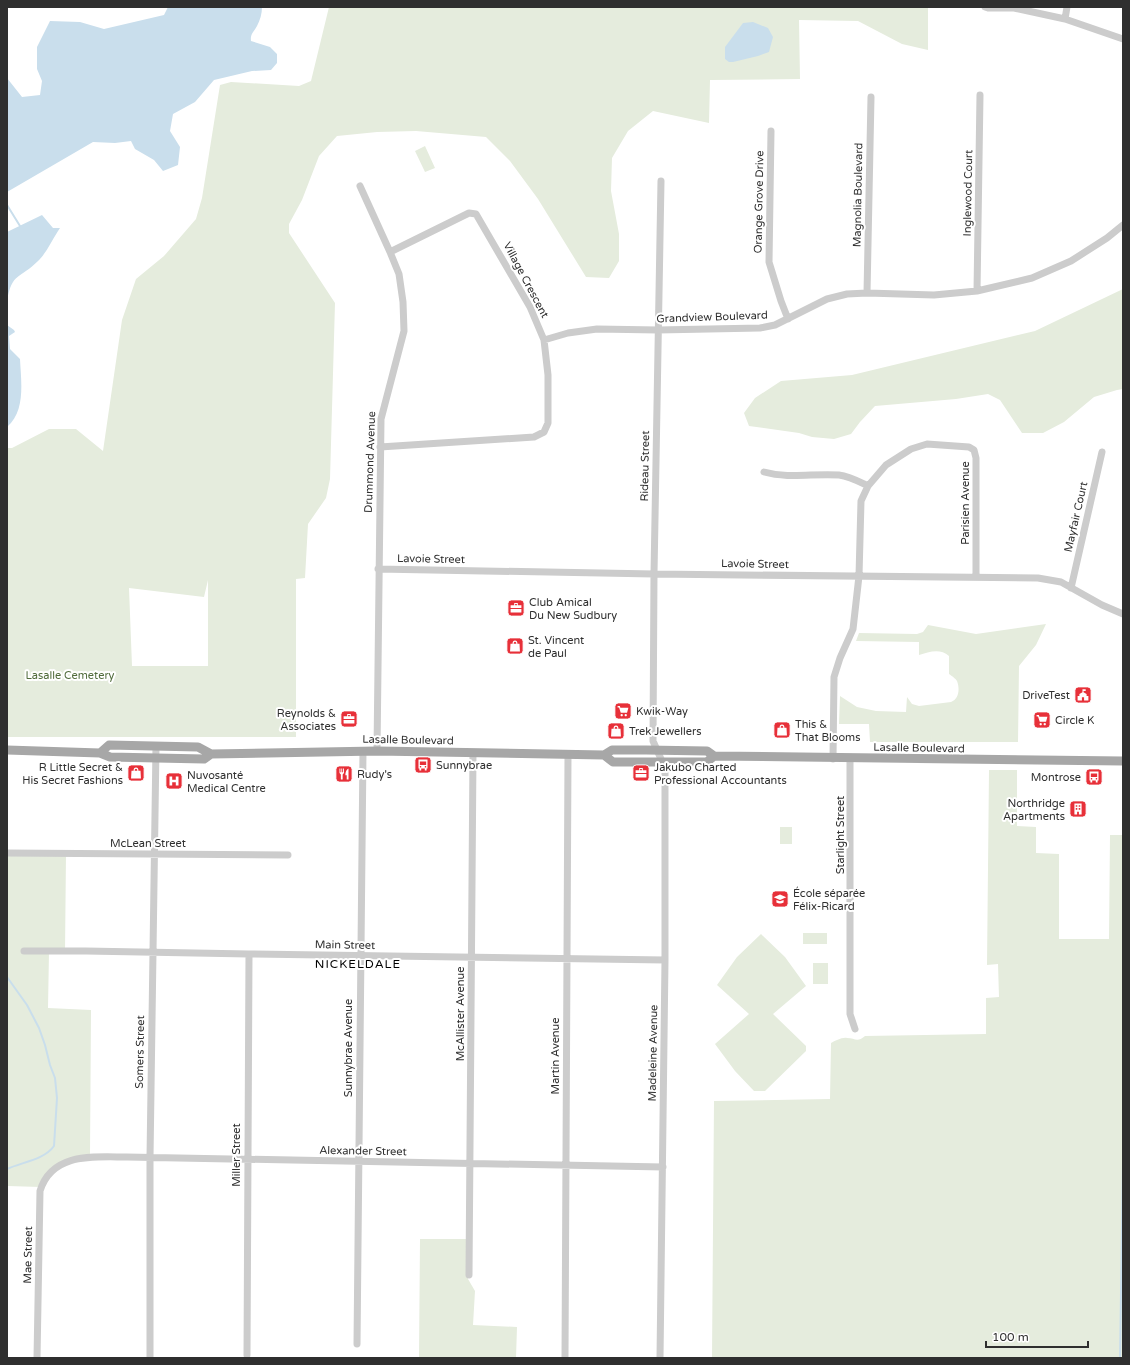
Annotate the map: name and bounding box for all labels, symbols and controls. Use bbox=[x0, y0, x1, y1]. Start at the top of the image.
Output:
street label: Magnolia Boulevard bbox=[851, 143, 865, 247]
street label: Orange Grove Drive bbox=[752, 150, 766, 254]
street label: Inglewood Court bbox=[961, 150, 975, 236]
street label: Village Crescent bbox=[501, 240, 551, 320]
street label: Grandview Boulevard bbox=[656, 309, 768, 325]
street label: Drummond Avenue bbox=[362, 411, 378, 513]
street label: Rideau Street bbox=[638, 430, 652, 502]
street label: Parisien Avenue bbox=[959, 461, 972, 545]
street label: Mayfair Court bbox=[1062, 480, 1090, 554]
street label: Lavoie Street bbox=[397, 552, 465, 566]
street label: Lavoie Street bbox=[721, 557, 789, 571]
place label: Club Amical Du New Sudbury bbox=[529, 596, 617, 622]
office icon: Club Amical Du New Sudbury bbox=[506, 598, 526, 618]
place label: St. Vincent de Paul bbox=[528, 634, 584, 660]
shop icon: St. Vincent de Paul bbox=[505, 636, 525, 656]
park label: Lasalle Cemetery bbox=[25, 669, 115, 682]
public building icon: DriveTest bbox=[1073, 685, 1093, 705]
place label: DriveTest bbox=[1022, 689, 1070, 702]
supermarket icon: Kwik-Way bbox=[613, 701, 633, 721]
place label: Kwik-Way bbox=[636, 705, 688, 718]
place label: Reynolds & Associates bbox=[277, 707, 336, 733]
office icon: Reynolds & Associates bbox=[339, 709, 359, 729]
supermarket icon: Circle K bbox=[1032, 710, 1052, 730]
place label: Circle K bbox=[1055, 714, 1095, 727]
place label: This & That Blooms bbox=[795, 718, 860, 744]
shop icon: This & That Blooms bbox=[772, 720, 792, 740]
shop icon: Trek Jewellers bbox=[606, 721, 626, 741]
place label: Trek Jewellers bbox=[629, 725, 702, 738]
street label: Lasalle Boulevard bbox=[362, 733, 454, 747]
street label: Lasalle Boulevard bbox=[873, 741, 965, 755]
bus stop icon: Sunnybrae bbox=[413, 755, 433, 775]
place label: Sunnybrae bbox=[436, 759, 492, 772]
place label: R Little Secret & His Secret Fashions bbox=[22, 761, 123, 787]
place label: Jakubo Charted Professional Accountants bbox=[654, 761, 787, 787]
shop icon: R Little Secret & His Secret Fashions bbox=[126, 763, 146, 783]
office icon: Jakubo Charted Professional Accountants bbox=[631, 763, 651, 783]
restaurant icon: Rudy's bbox=[334, 764, 354, 784]
bus stop icon: Montrose bbox=[1084, 767, 1104, 787]
place label: Rudy's bbox=[357, 768, 392, 781]
place label: Nuvosanté Medical Centre bbox=[187, 769, 266, 795]
hospital icon: Nuvosanté Medical Centre bbox=[164, 771, 184, 791]
place label: Montrose bbox=[1031, 771, 1081, 784]
street label: Starlight Street bbox=[834, 796, 847, 874]
place label: Northridge Apartments bbox=[1003, 797, 1065, 823]
building icon: Northridge Apartments bbox=[1068, 799, 1088, 819]
street label: McLean Street bbox=[110, 837, 186, 850]
place label: École séparée Félix-Ricard bbox=[793, 886, 865, 913]
school or university icon: École séparée Félix-Ricard bbox=[770, 889, 790, 909]
street label: Main Street bbox=[315, 938, 375, 952]
district label: NICKELDALE bbox=[315, 957, 401, 971]
street label: McAllister Avenue bbox=[454, 967, 467, 1061]
street label: Sunnybrae Avenue bbox=[342, 999, 355, 1097]
street label: Madeleine Avenue bbox=[646, 1004, 660, 1102]
street label: Somers Street bbox=[133, 1015, 147, 1089]
street label: Martin Avenue bbox=[549, 1018, 562, 1094]
street label: Miller Street bbox=[230, 1123, 243, 1187]
street label: Alexander Street bbox=[319, 1144, 407, 1158]
street label: Mae Street bbox=[21, 1226, 35, 1284]
scale bar bbox=[986, 1323, 1088, 1349]
text: 100 m bbox=[992, 1330, 1029, 1344]

